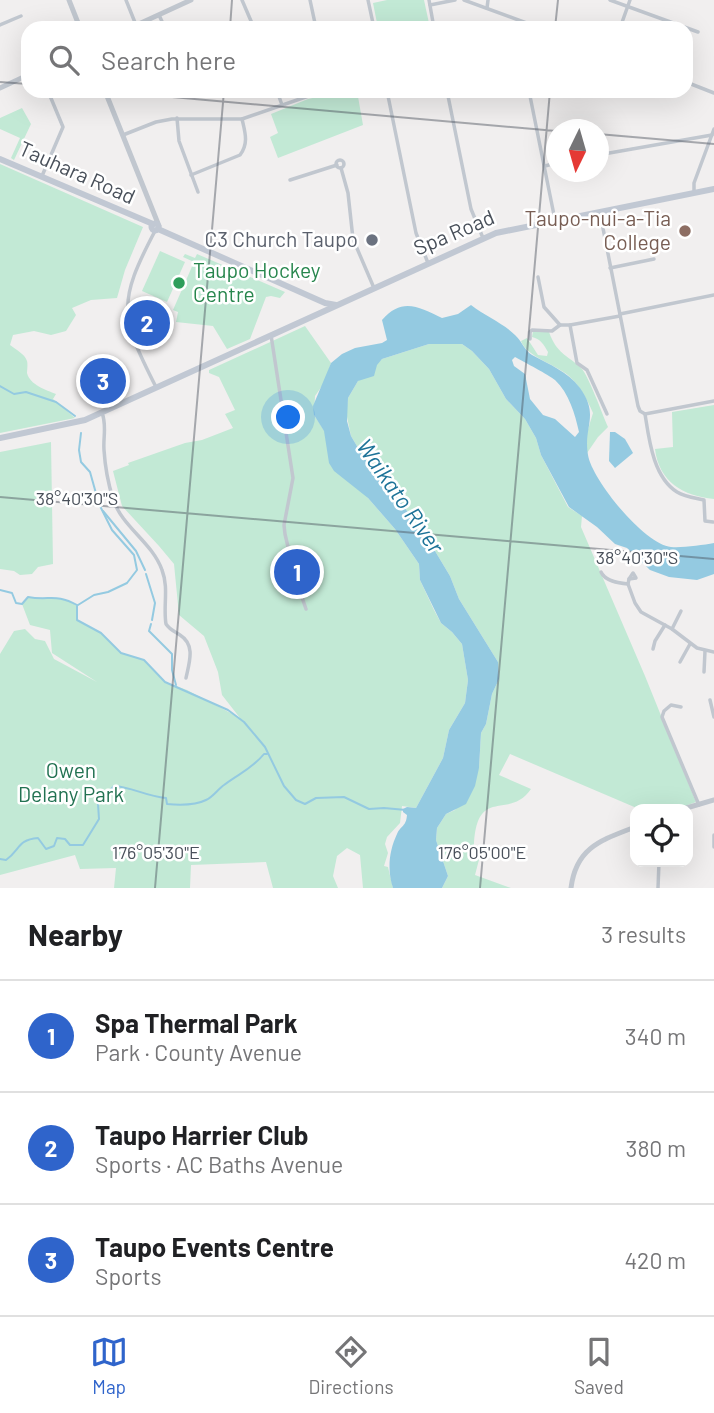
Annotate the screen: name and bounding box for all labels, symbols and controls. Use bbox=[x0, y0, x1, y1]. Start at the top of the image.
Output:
search box bbox=[21, 21, 693, 98]
icon: search bbox=[45, 41, 83, 79]
text: Search here bbox=[101, 44, 236, 75]
north arrow bbox=[546, 119, 609, 182]
street label: Tauhara Road bbox=[16, 135, 140, 208]
street label: Spa Road bbox=[409, 203, 498, 260]
place label: Taupo-nui-a-Tia College bbox=[524, 205, 671, 254]
marker: Taupo-nui-a-Tia College bbox=[677, 223, 693, 239]
place label: C3 Church Taupo bbox=[204, 226, 358, 251]
marker: C3 Church Taupo bbox=[364, 232, 380, 248]
place label: Taupo Hockey Centre bbox=[193, 257, 321, 306]
marker: Taupo Hockey Centre bbox=[171, 275, 187, 291]
pin: 2 bbox=[124, 297, 170, 349]
pin: 3 bbox=[80, 355, 126, 407]
your location bbox=[271, 400, 305, 434]
water label: Waikato River bbox=[351, 433, 451, 559]
text: 38°40'30"S bbox=[36, 487, 118, 509]
pin: 1 bbox=[274, 546, 320, 598]
text: 38°40'30"S bbox=[596, 546, 678, 568]
park label: Owen Delany Park bbox=[18, 757, 124, 806]
map controls bbox=[630, 804, 693, 867]
button: locate bbox=[630, 804, 693, 867]
text: 176°05'30"E bbox=[112, 841, 200, 863]
text: 176°05'00"E bbox=[438, 841, 526, 863]
text: Nearby bbox=[28, 916, 123, 952]
text: 3 results bbox=[601, 920, 686, 948]
text: Spa Thermal Park bbox=[95, 1007, 298, 1038]
text: 1 bbox=[47, 1022, 55, 1050]
text: 340 m bbox=[625, 1022, 686, 1050]
text: Park · County Avenue bbox=[95, 1038, 302, 1066]
text: Taupo Harrier Club bbox=[95, 1119, 309, 1150]
text: 2 bbox=[45, 1134, 57, 1162]
text: 380 m bbox=[626, 1134, 686, 1162]
text: Sports · AC Baths Avenue bbox=[95, 1150, 343, 1178]
text: Taupo Events Centre bbox=[95, 1231, 334, 1262]
text: 3 bbox=[45, 1246, 57, 1274]
text: 420 m bbox=[624, 1246, 686, 1274]
text: Sports bbox=[95, 1262, 162, 1290]
tab: Map bbox=[90, 1333, 128, 1398]
tab: Directions bbox=[309, 1333, 394, 1398]
tab: Saved bbox=[574, 1333, 624, 1398]

